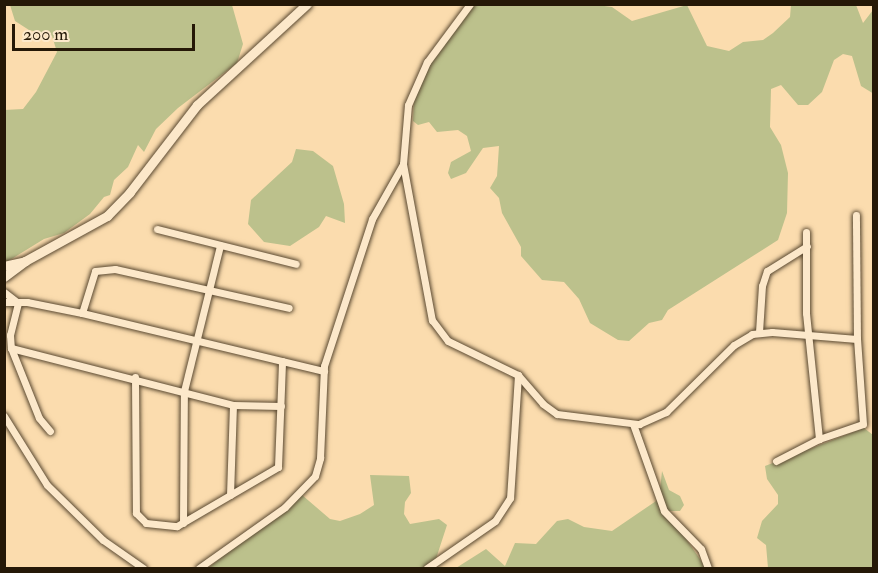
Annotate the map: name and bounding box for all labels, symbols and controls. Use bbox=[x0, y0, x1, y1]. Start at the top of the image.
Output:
scale bar bbox=[15, 12, 198, 50]
text: 200 m bbox=[23, 23, 68, 46]

